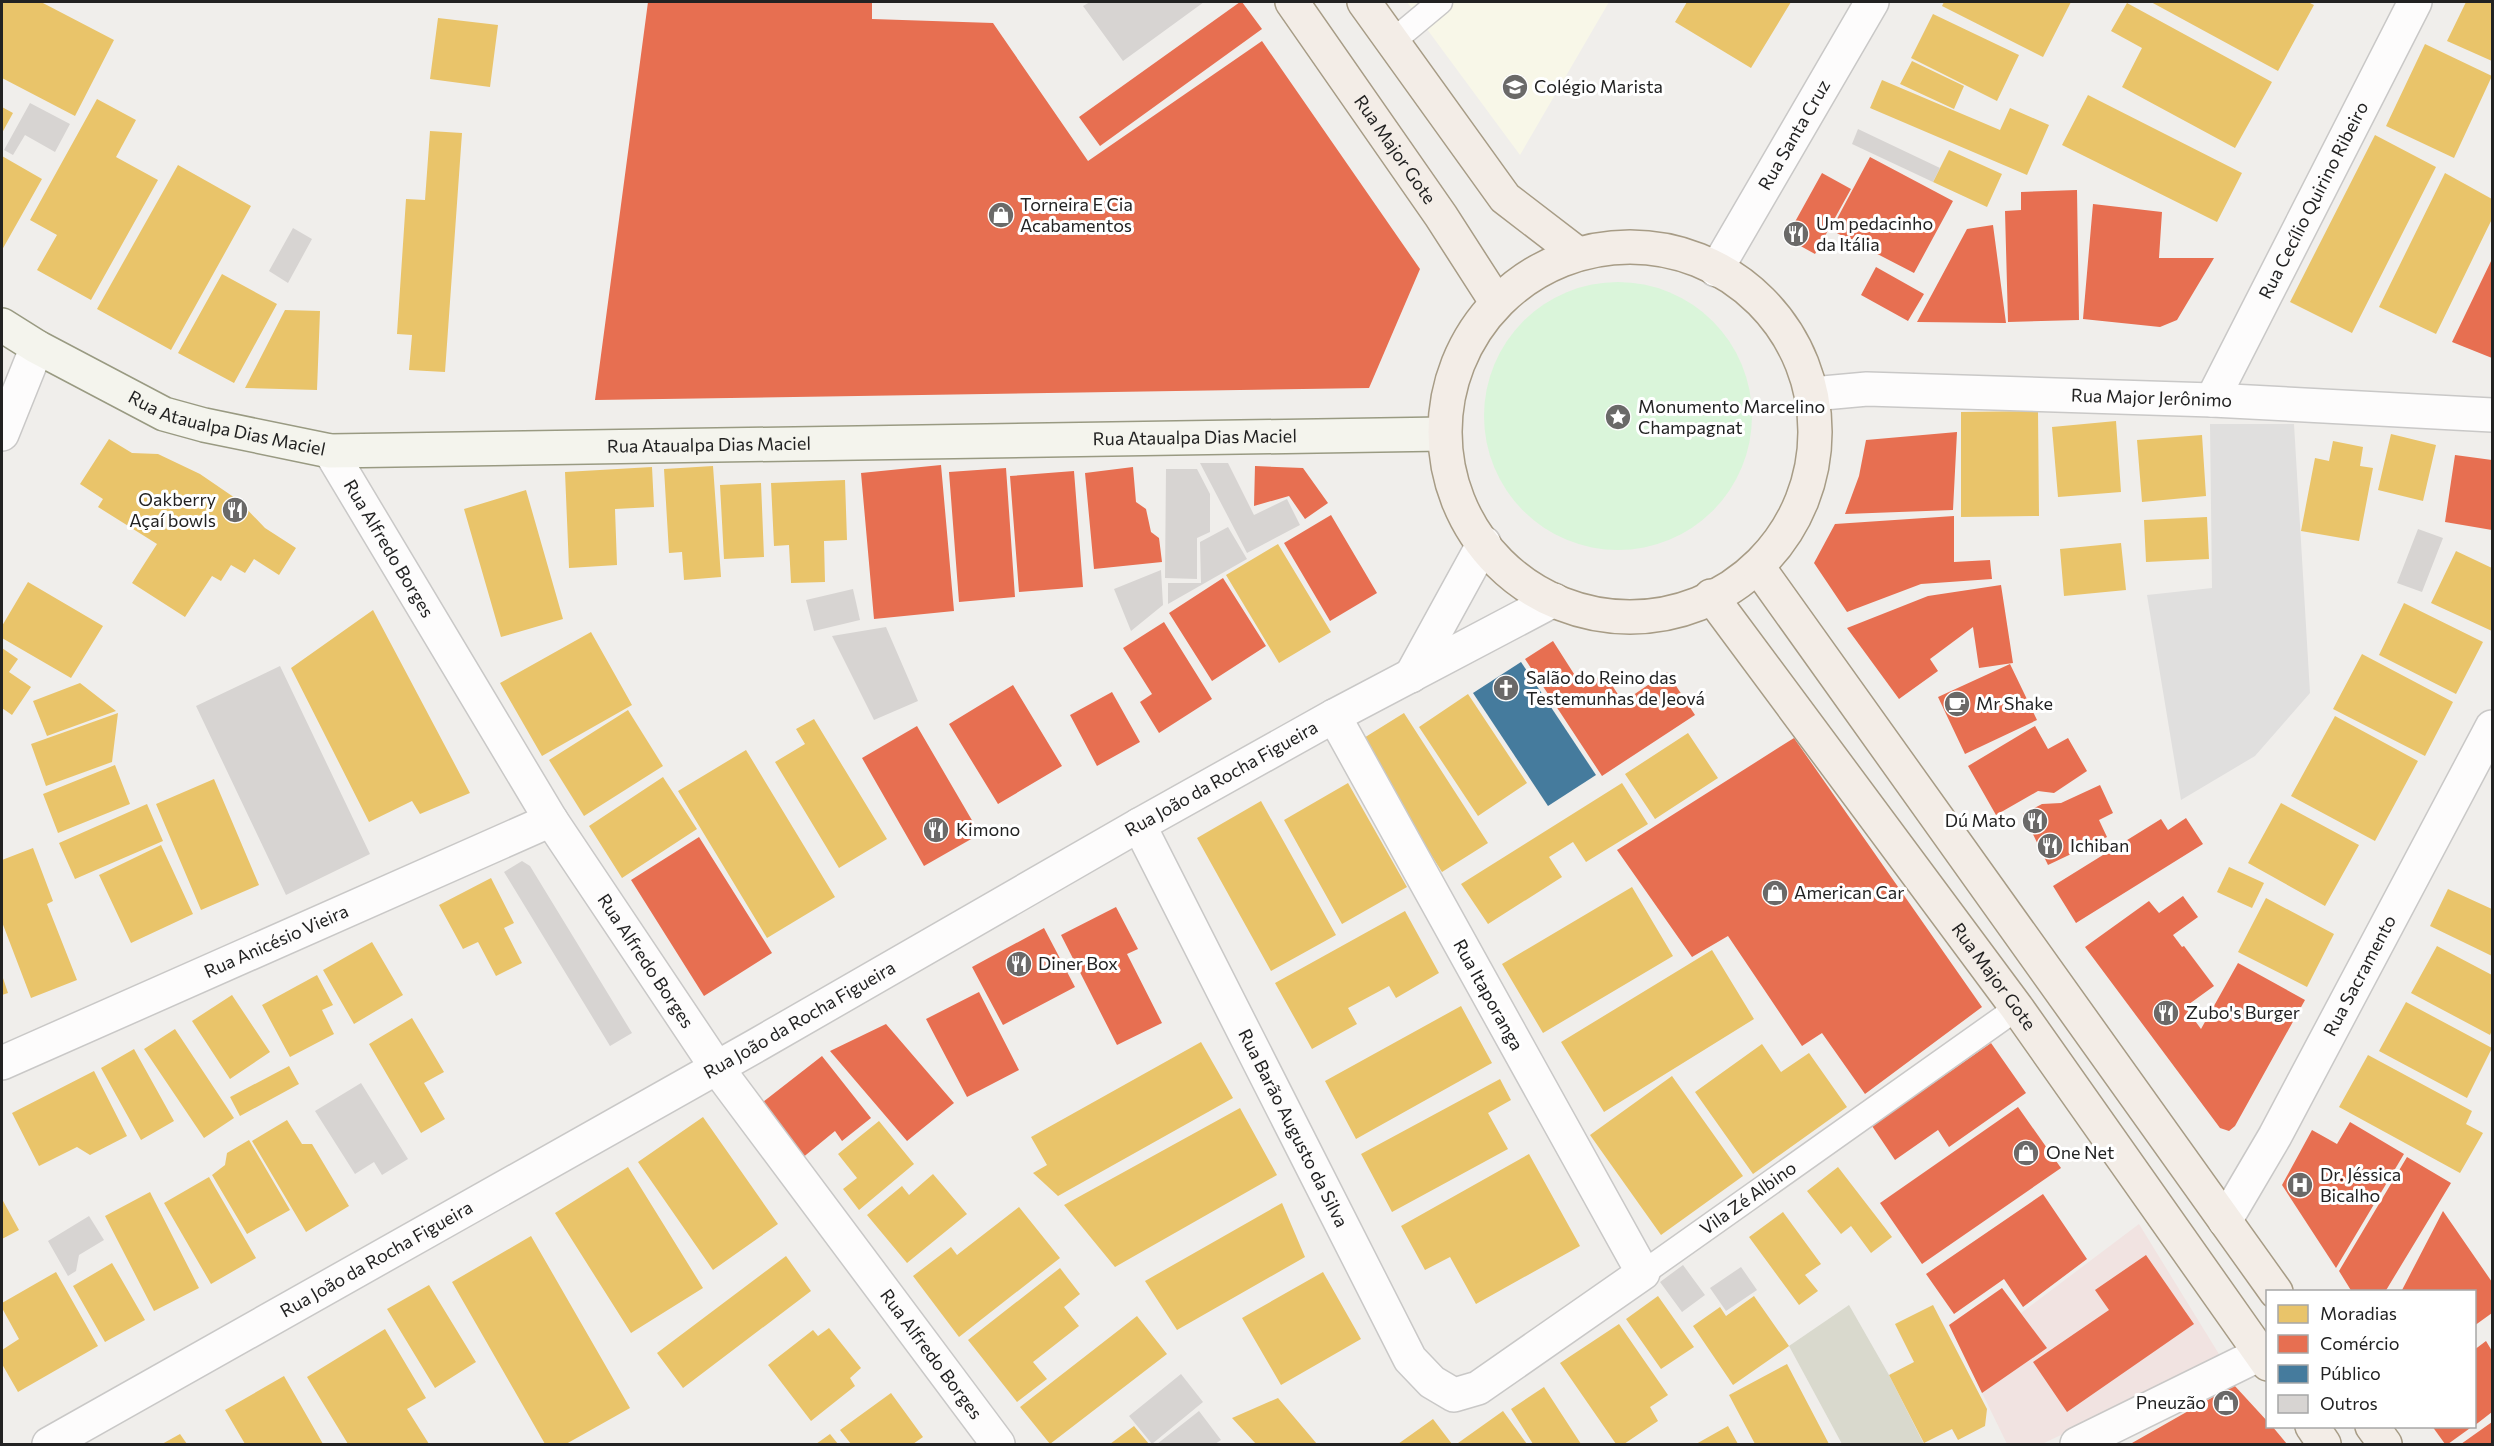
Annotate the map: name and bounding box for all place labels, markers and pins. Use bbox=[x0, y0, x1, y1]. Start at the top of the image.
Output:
school or university icon: Colégio Marista bbox=[1500, 72, 1530, 102]
place label: Colégio Marista bbox=[1534, 75, 1663, 97]
place label: Torneira E Cia Acabamentos bbox=[1020, 193, 1133, 236]
shop icon: Torneira E Cia Acabamentos bbox=[986, 200, 1016, 230]
place label: Um pedacinho da Itália bbox=[1816, 212, 1933, 255]
restaurant icon: Um pedacinho da Itália bbox=[1781, 219, 1811, 249]
place label: Monumento Marcelino Champagnat bbox=[1638, 395, 1825, 438]
place icon: Monumento Marcelino Champagnat bbox=[1603, 402, 1633, 432]
place label: Oakberry Açaí bowls bbox=[129, 488, 216, 531]
restaurant icon: Oakberry Açaí bowls bbox=[220, 495, 250, 525]
place label: Salão do Reino das Testemunhas de Jeová bbox=[1526, 666, 1705, 709]
church icon: Salão do Reino das Testemunhas de Jeová bbox=[1491, 673, 1521, 703]
cafe icon: Mr Shake bbox=[1942, 689, 1972, 719]
place label: Mr Shake bbox=[1976, 692, 2053, 714]
restaurant icon: Dú Mato bbox=[2020, 806, 2050, 836]
place label: Dú Mato bbox=[1945, 809, 2016, 831]
restaurant icon: Kimono bbox=[921, 815, 951, 845]
place label: Kimono bbox=[956, 818, 1020, 840]
restaurant icon: Ichiban bbox=[2035, 831, 2065, 861]
place label: Ichiban bbox=[2070, 834, 2129, 856]
shop icon: American Car bbox=[1760, 878, 1790, 908]
place label: American Car bbox=[1794, 881, 1904, 903]
restaurant icon: Diner Box bbox=[1004, 949, 1034, 979]
place label: Diner Box bbox=[1038, 952, 1118, 974]
restaurant icon: Zubo's Burger bbox=[2151, 998, 2181, 1028]
place label: Zubo's Burger bbox=[2186, 1001, 2300, 1023]
shop icon: One Net bbox=[2011, 1138, 2041, 1168]
place label: One Net bbox=[2046, 1141, 2114, 1163]
place label: Dr. Jéssica Bicalho bbox=[2320, 1163, 2401, 1206]
hospital icon: Dr. Jéssica Bicalho bbox=[2285, 1170, 2315, 1200]
shop icon: Pneuzão bbox=[2211, 1388, 2241, 1418]
place label: Pneuzão bbox=[2136, 1391, 2206, 1413]

